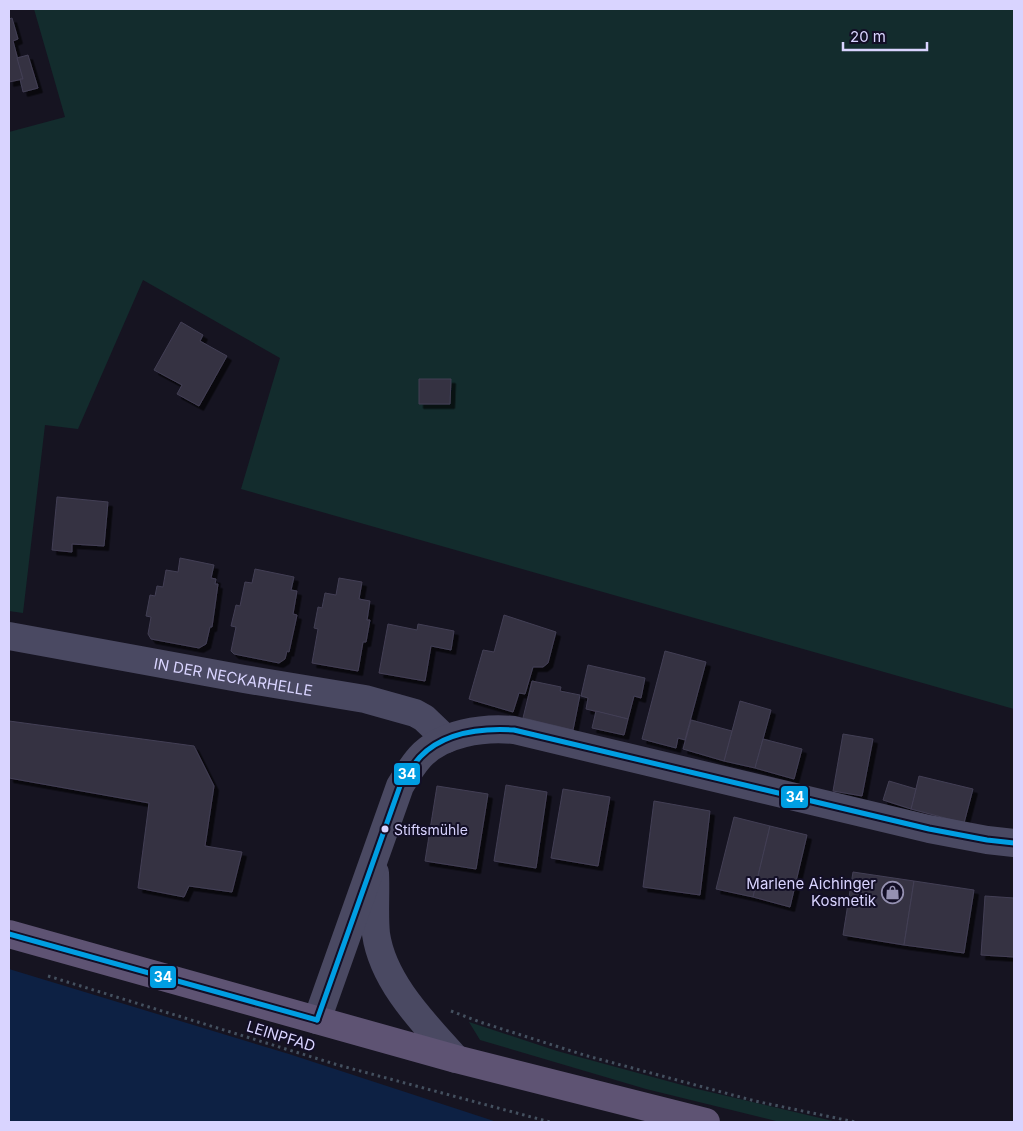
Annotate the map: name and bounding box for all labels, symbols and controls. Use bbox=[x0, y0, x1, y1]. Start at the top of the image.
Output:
scale bar bbox=[843, 20, 927, 52]
text: 20 m bbox=[850, 27, 886, 46]
street label: IN DER NECKARHELLE bbox=[152, 653, 314, 700]
line badge: 34 bbox=[393, 762, 421, 786]
text: 34 bbox=[398, 765, 416, 782]
line badge: 34 bbox=[780, 785, 809, 809]
text: 34 bbox=[786, 788, 804, 805]
place label: Stiftsmühle bbox=[394, 821, 468, 838]
marker: Stiftsmühle bbox=[380, 824, 390, 834]
place label: Marlene Aichinger Kosmetik bbox=[746, 874, 877, 910]
shop icon: Marlene Aichinger Kosmetik bbox=[880, 880, 904, 904]
line badge: 34 bbox=[149, 965, 177, 989]
text: 34 bbox=[154, 968, 172, 985]
street label: LEINPFAD bbox=[244, 1017, 318, 1055]

